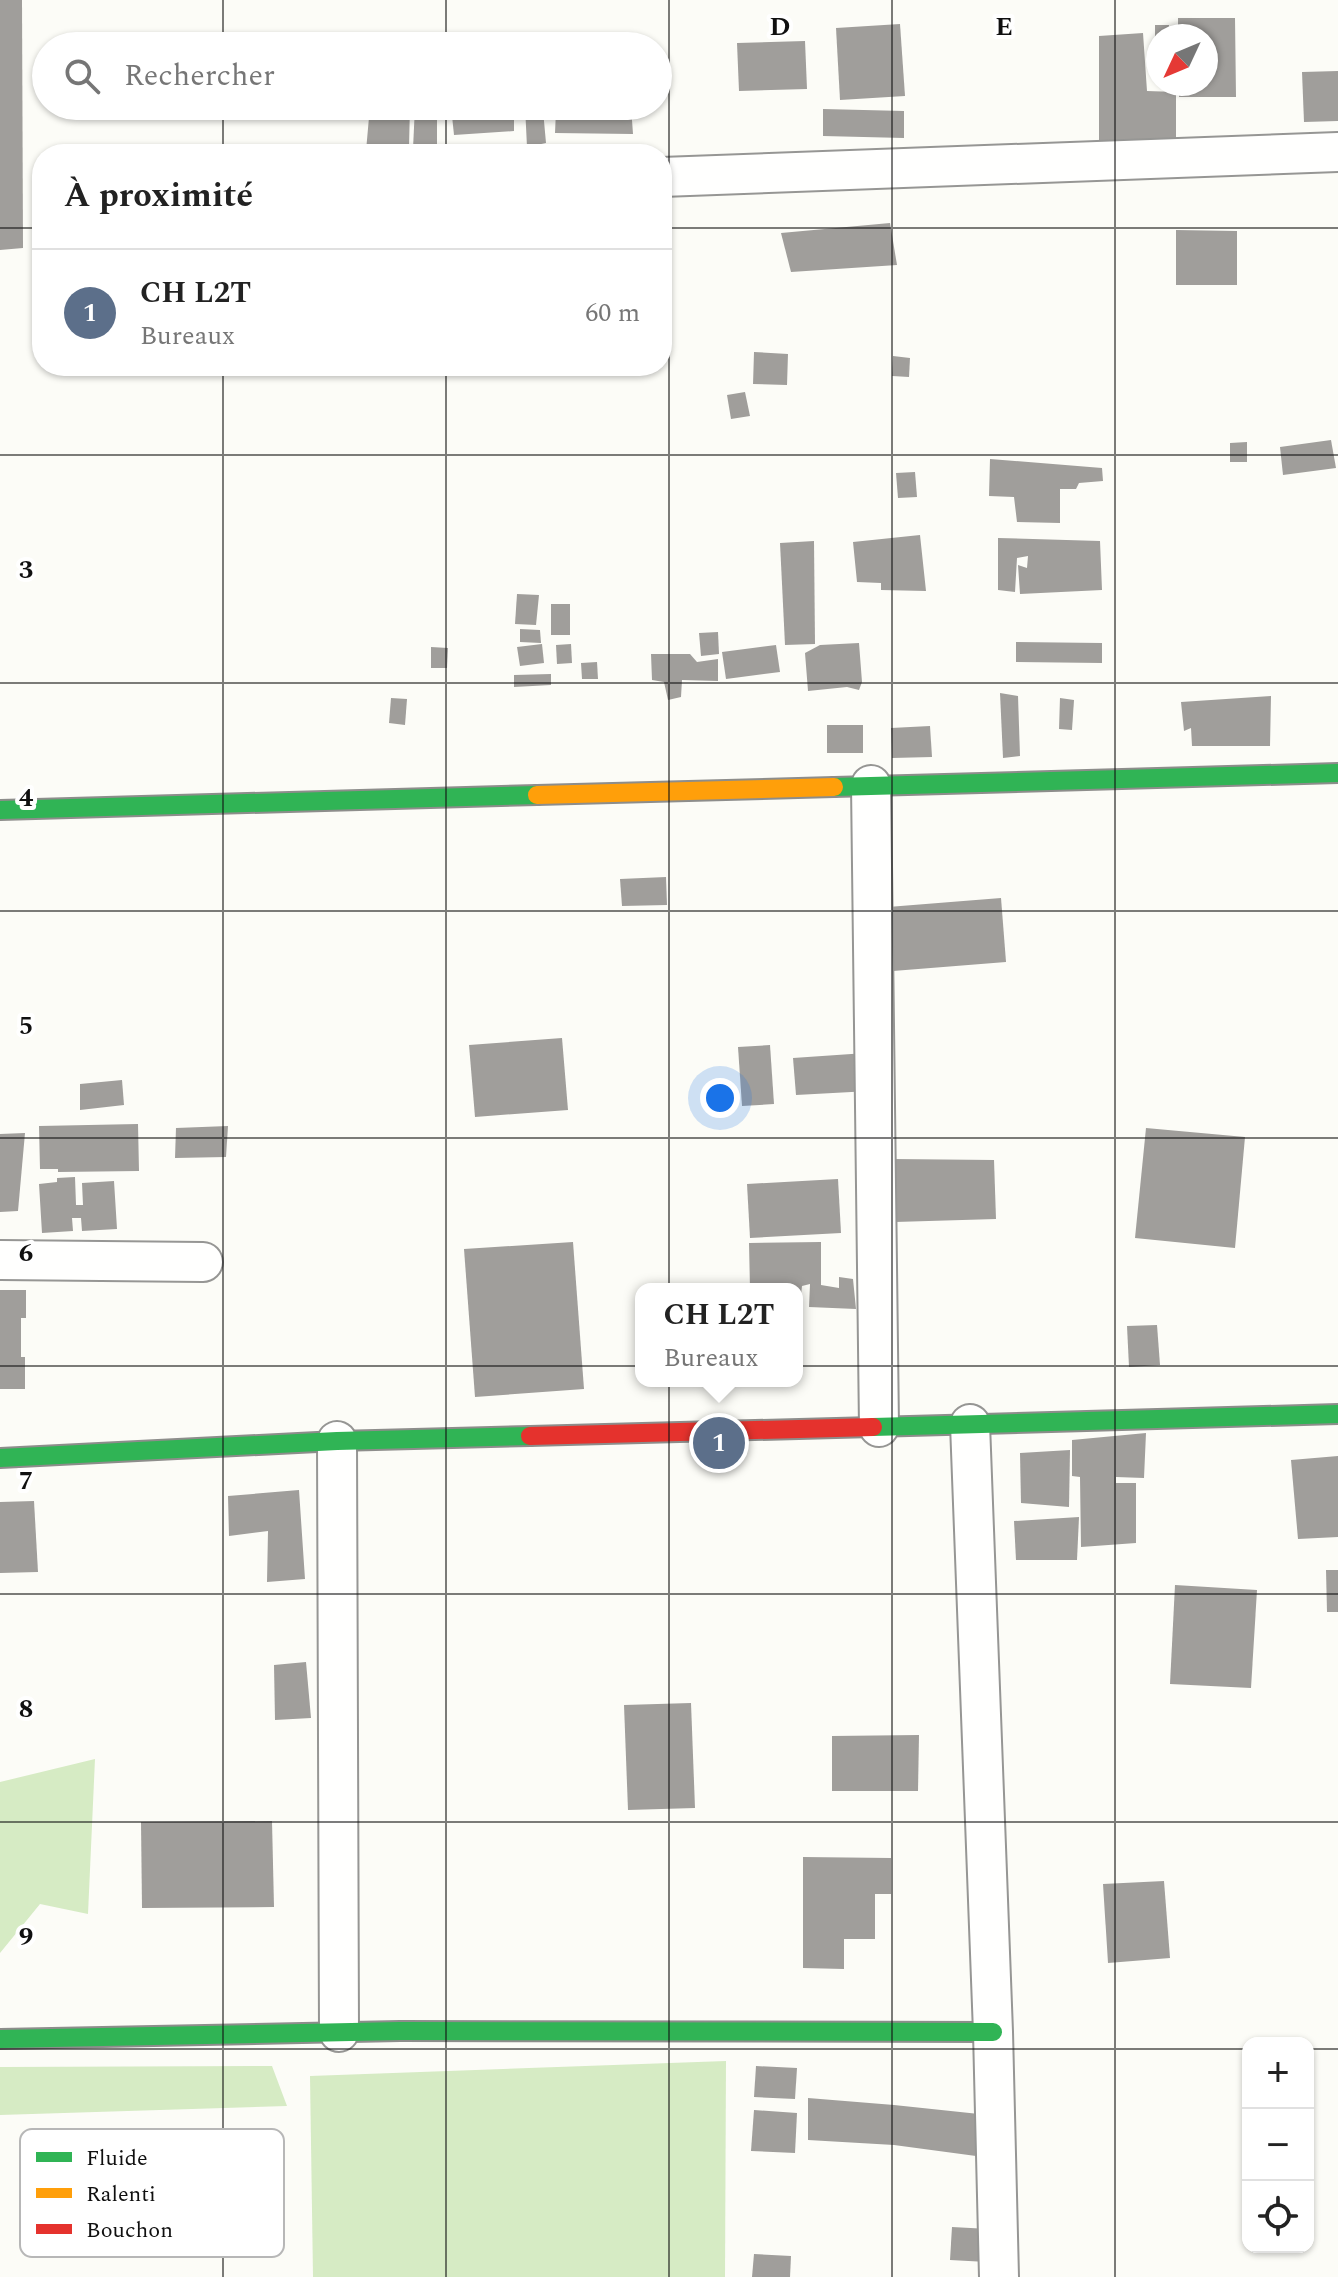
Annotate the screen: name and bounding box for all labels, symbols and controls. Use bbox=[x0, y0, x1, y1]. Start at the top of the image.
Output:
text: D bbox=[770, 7, 790, 47]
text: E bbox=[995, 7, 1013, 47]
north arrow bbox=[1146, 24, 1218, 96]
search box bbox=[32, 32, 672, 120]
text: Rechercher bbox=[124, 53, 275, 99]
icon: search bbox=[60, 54, 104, 98]
text: À proximité bbox=[64, 170, 253, 222]
text: CH L2T bbox=[140, 270, 251, 316]
text: 1 bbox=[83, 293, 97, 333]
text: 60 m bbox=[585, 293, 640, 333]
text: Bureaux bbox=[140, 316, 235, 356]
text: 3 bbox=[19, 550, 33, 590]
text: 4 bbox=[19, 778, 34, 818]
text: 5 bbox=[19, 1006, 33, 1046]
your location bbox=[700, 1078, 740, 1118]
text: 6 bbox=[19, 1233, 33, 1273]
popup bbox=[635, 1283, 803, 1387]
text: CH L2T bbox=[663, 1292, 775, 1338]
text: Bureaux bbox=[663, 1338, 758, 1378]
pin: 1 bbox=[693, 1413, 745, 1473]
text: 7 bbox=[19, 1461, 33, 1501]
text: 8 bbox=[19, 1689, 33, 1729]
text: 9 bbox=[19, 1917, 33, 1957]
map controls bbox=[1242, 2037, 1314, 2253]
button: + bbox=[1242, 2037, 1314, 2109]
button: − bbox=[1242, 2109, 1314, 2181]
legend bbox=[20, 2129, 284, 2257]
text: Fluide bbox=[86, 2142, 148, 2175]
text: Ralenti bbox=[86, 2178, 156, 2211]
button: locate bbox=[1242, 2181, 1314, 2253]
text: Bouchon bbox=[86, 2214, 173, 2247]

